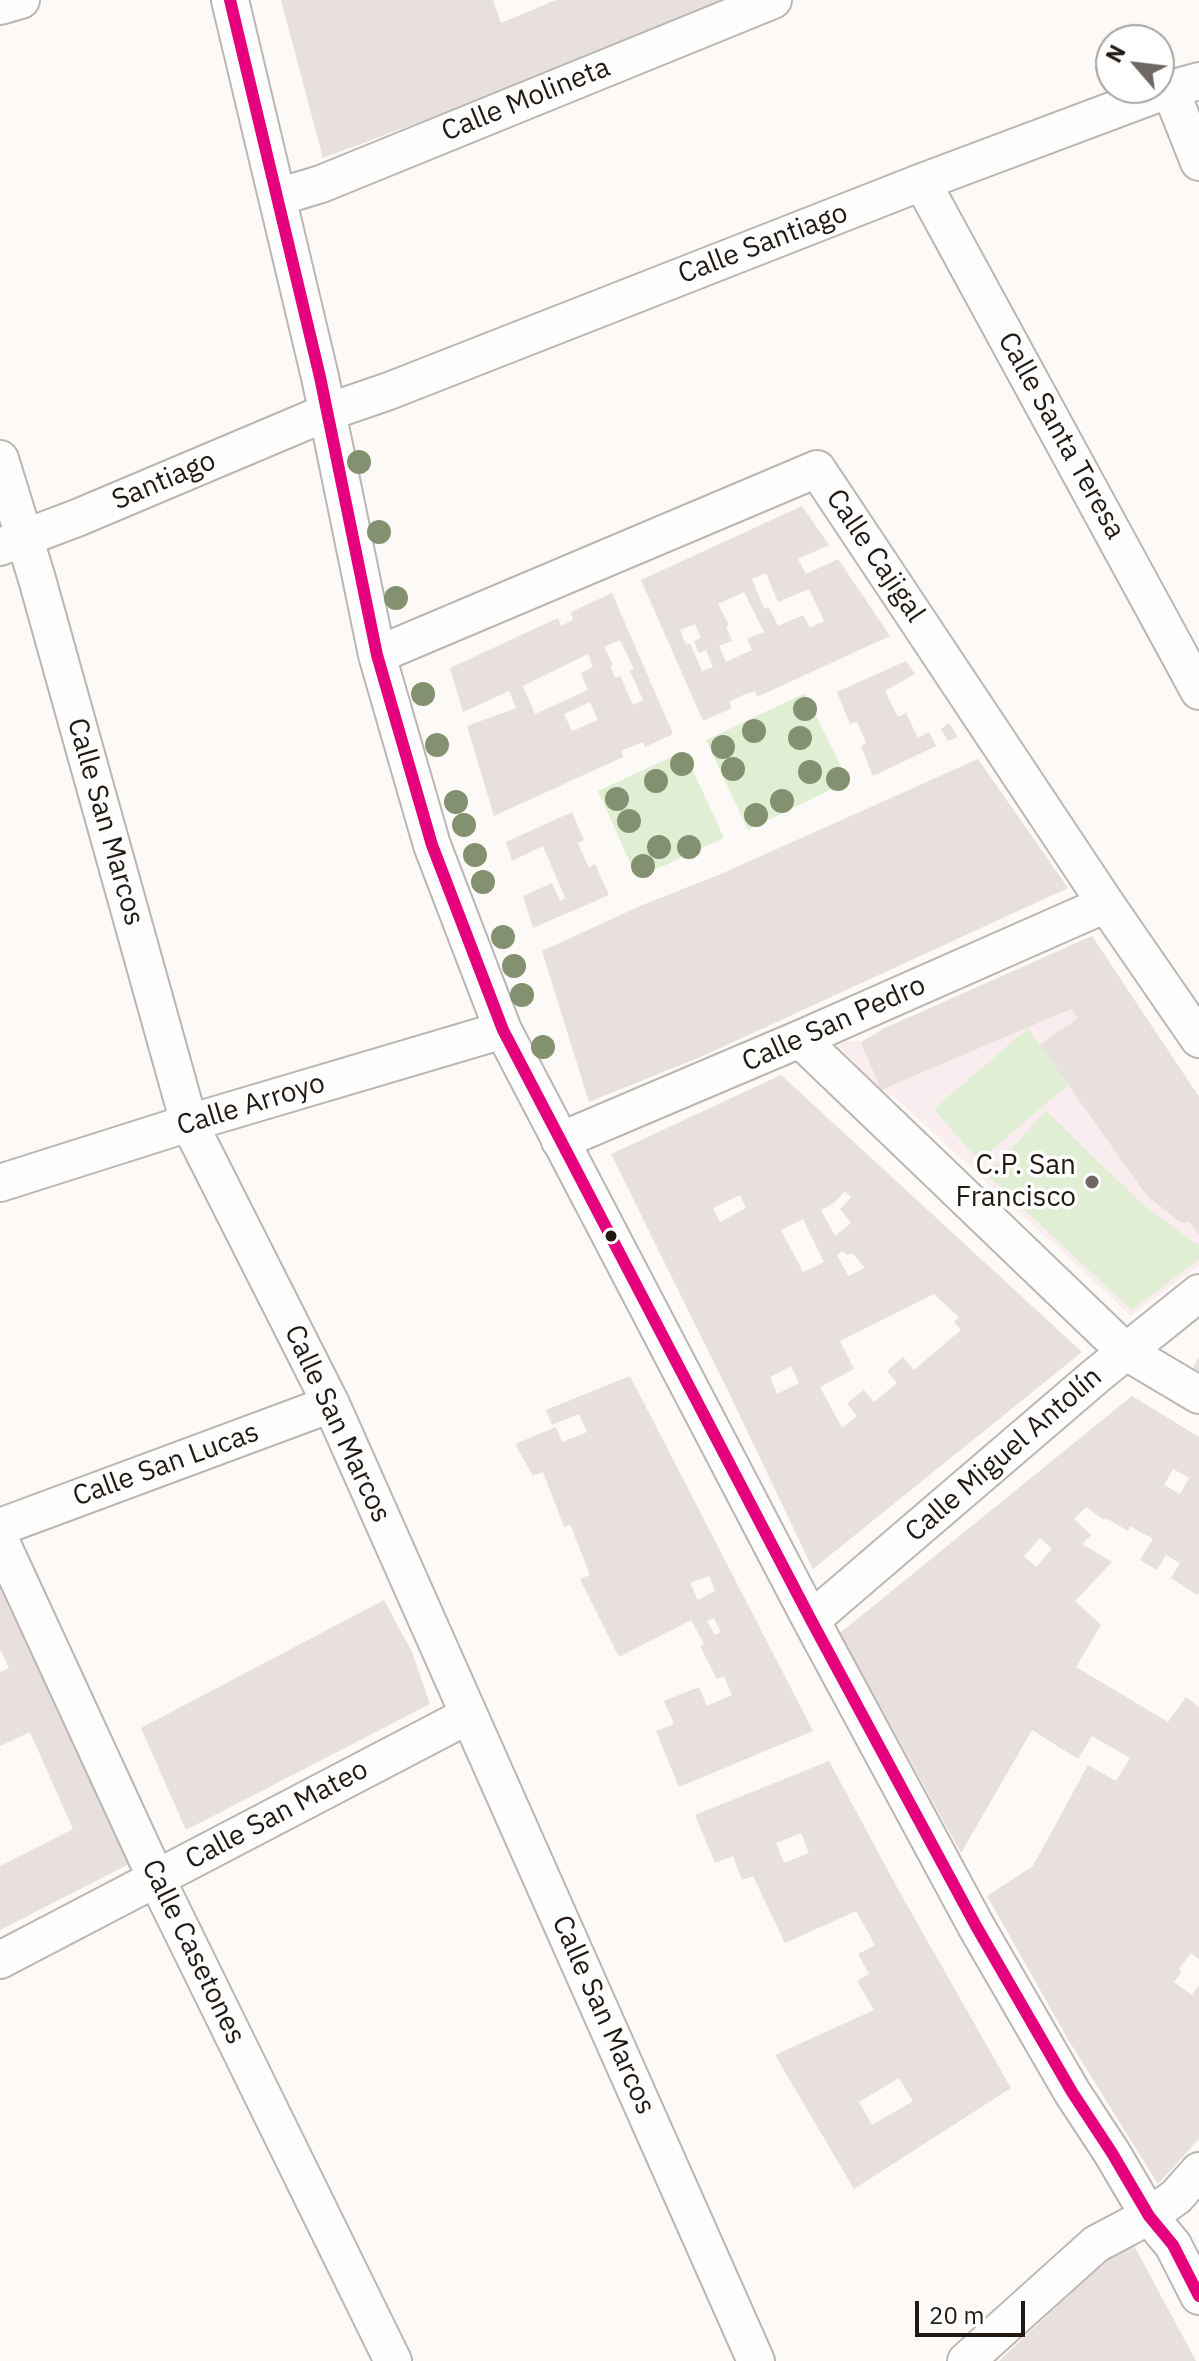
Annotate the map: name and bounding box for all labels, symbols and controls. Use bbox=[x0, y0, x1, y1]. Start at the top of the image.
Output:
north arrow bbox=[1095, 24, 1175, 104]
text: N bbox=[1099, 40, 1132, 67]
street label: Calle Molineta bbox=[437, 51, 615, 149]
street label: Calle Santiago bbox=[674, 196, 852, 292]
street label: Calle Santa Teresa bbox=[990, 327, 1132, 545]
street label: Santiago bbox=[107, 444, 221, 518]
street label: Calle Cajigal bbox=[818, 483, 932, 629]
street label: Calle San Marcos bbox=[59, 714, 151, 930]
street label: Calle San Pedro bbox=[737, 969, 931, 1079]
street label: Calle Arroyo bbox=[173, 1067, 329, 1143]
place label: C.P. San Francisco bbox=[956, 1149, 1076, 1215]
marker: C.P. San Francisco bbox=[1083, 1173, 1101, 1191]
unlabelled marker bbox=[603, 1228, 619, 1244]
street label: Calle San Marcos bbox=[277, 1320, 397, 1528]
street label: Calle Miguel Antolín bbox=[899, 1361, 1109, 1549]
street label: Calle San Lucas bbox=[68, 1416, 264, 1514]
street label: Calle San Mateo bbox=[180, 1753, 374, 1877]
street label: Calle Casetones bbox=[134, 1854, 252, 2050]
street label: Calle San Marcos bbox=[544, 1910, 662, 2120]
scale bar bbox=[919, 2285, 1029, 2335]
text: 20 m bbox=[929, 2299, 984, 2331]

